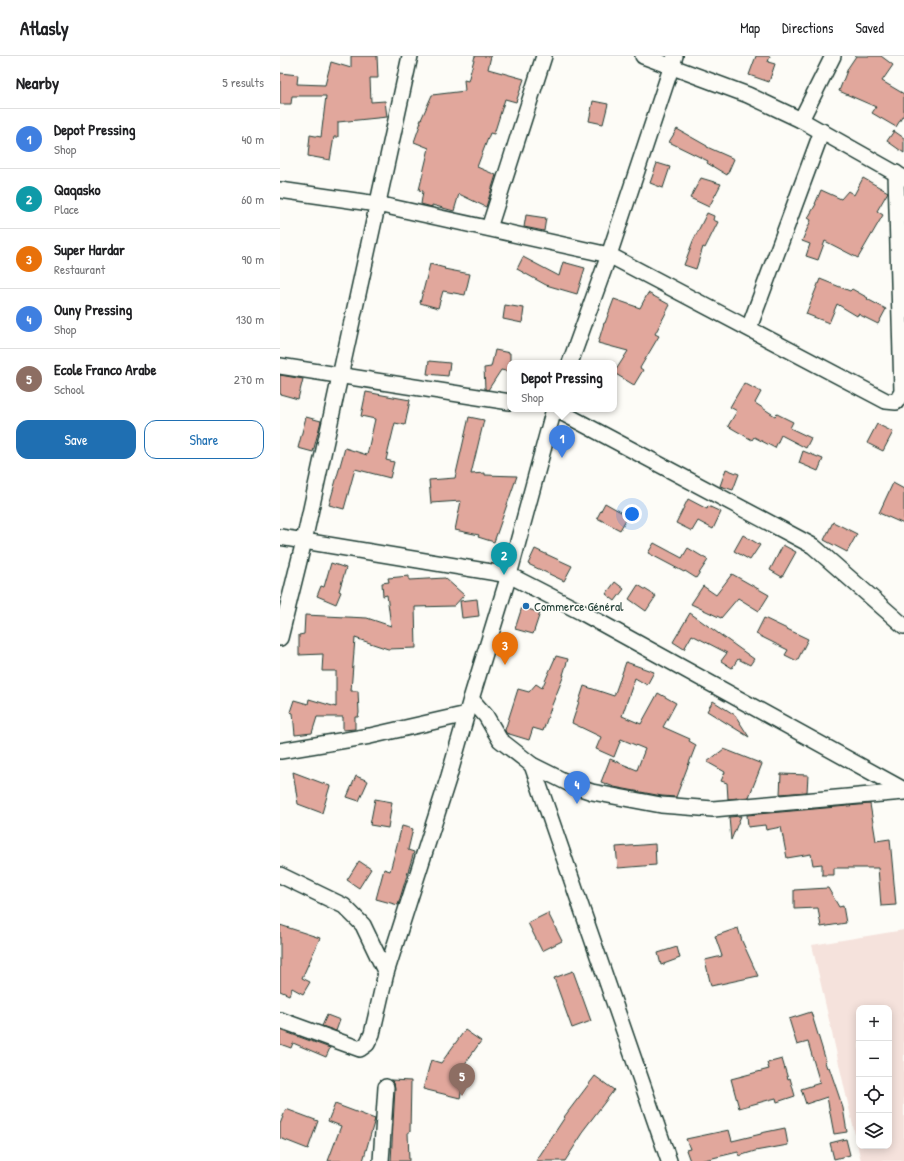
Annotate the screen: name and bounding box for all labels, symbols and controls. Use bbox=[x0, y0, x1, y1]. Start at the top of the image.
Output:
text: Atlasly bbox=[20, 15, 69, 41]
text: Map bbox=[740, 18, 760, 37]
text: Directions bbox=[782, 18, 833, 37]
text: Saved bbox=[855, 18, 884, 37]
text: Nearby bbox=[16, 71, 59, 94]
text: 5 results bbox=[222, 73, 264, 91]
text: Depot Pressing bbox=[54, 119, 136, 140]
text: 1 bbox=[27, 130, 31, 148]
text: 40 m bbox=[241, 130, 264, 148]
text: Shop bbox=[54, 140, 76, 158]
text: Qaqasko bbox=[54, 179, 101, 200]
text: 2 bbox=[26, 190, 32, 208]
text: 60 m bbox=[241, 190, 264, 208]
text: Place bbox=[54, 200, 79, 218]
text: Super Hardar bbox=[54, 239, 125, 260]
text: 3 bbox=[26, 250, 32, 268]
text: 90 m bbox=[242, 250, 264, 268]
text: Restaurant bbox=[54, 260, 105, 278]
text: Ouny Pressing bbox=[54, 299, 132, 320]
text: 4 bbox=[27, 310, 31, 328]
text: 130 m bbox=[236, 310, 264, 328]
text: Shop bbox=[54, 320, 76, 338]
text: Ecole Franco Arabe bbox=[54, 359, 156, 380]
popup bbox=[507, 360, 617, 412]
text: Depot Pressing bbox=[521, 367, 603, 388]
text: 5 bbox=[26, 370, 32, 388]
text: 270 m bbox=[234, 370, 264, 388]
text: School bbox=[54, 380, 84, 398]
text: Shop bbox=[521, 388, 543, 406]
button: Save bbox=[16, 420, 136, 459]
button: Share bbox=[144, 420, 264, 459]
pin: 1 bbox=[549, 425, 575, 458]
your location bbox=[622, 504, 642, 524]
pin: 2 bbox=[491, 542, 517, 575]
place label: Commerce Général bbox=[534, 597, 624, 615]
marker: Commerce Général bbox=[521, 601, 531, 611]
pin: 3 bbox=[492, 632, 518, 665]
pin: 4 bbox=[564, 771, 590, 804]
map controls bbox=[856, 1005, 892, 1149]
button: + bbox=[856, 1005, 892, 1041]
button: − bbox=[856, 1041, 892, 1077]
pin: 5 bbox=[449, 1063, 475, 1096]
button: locate bbox=[856, 1077, 892, 1113]
button: layers bbox=[856, 1113, 892, 1149]

